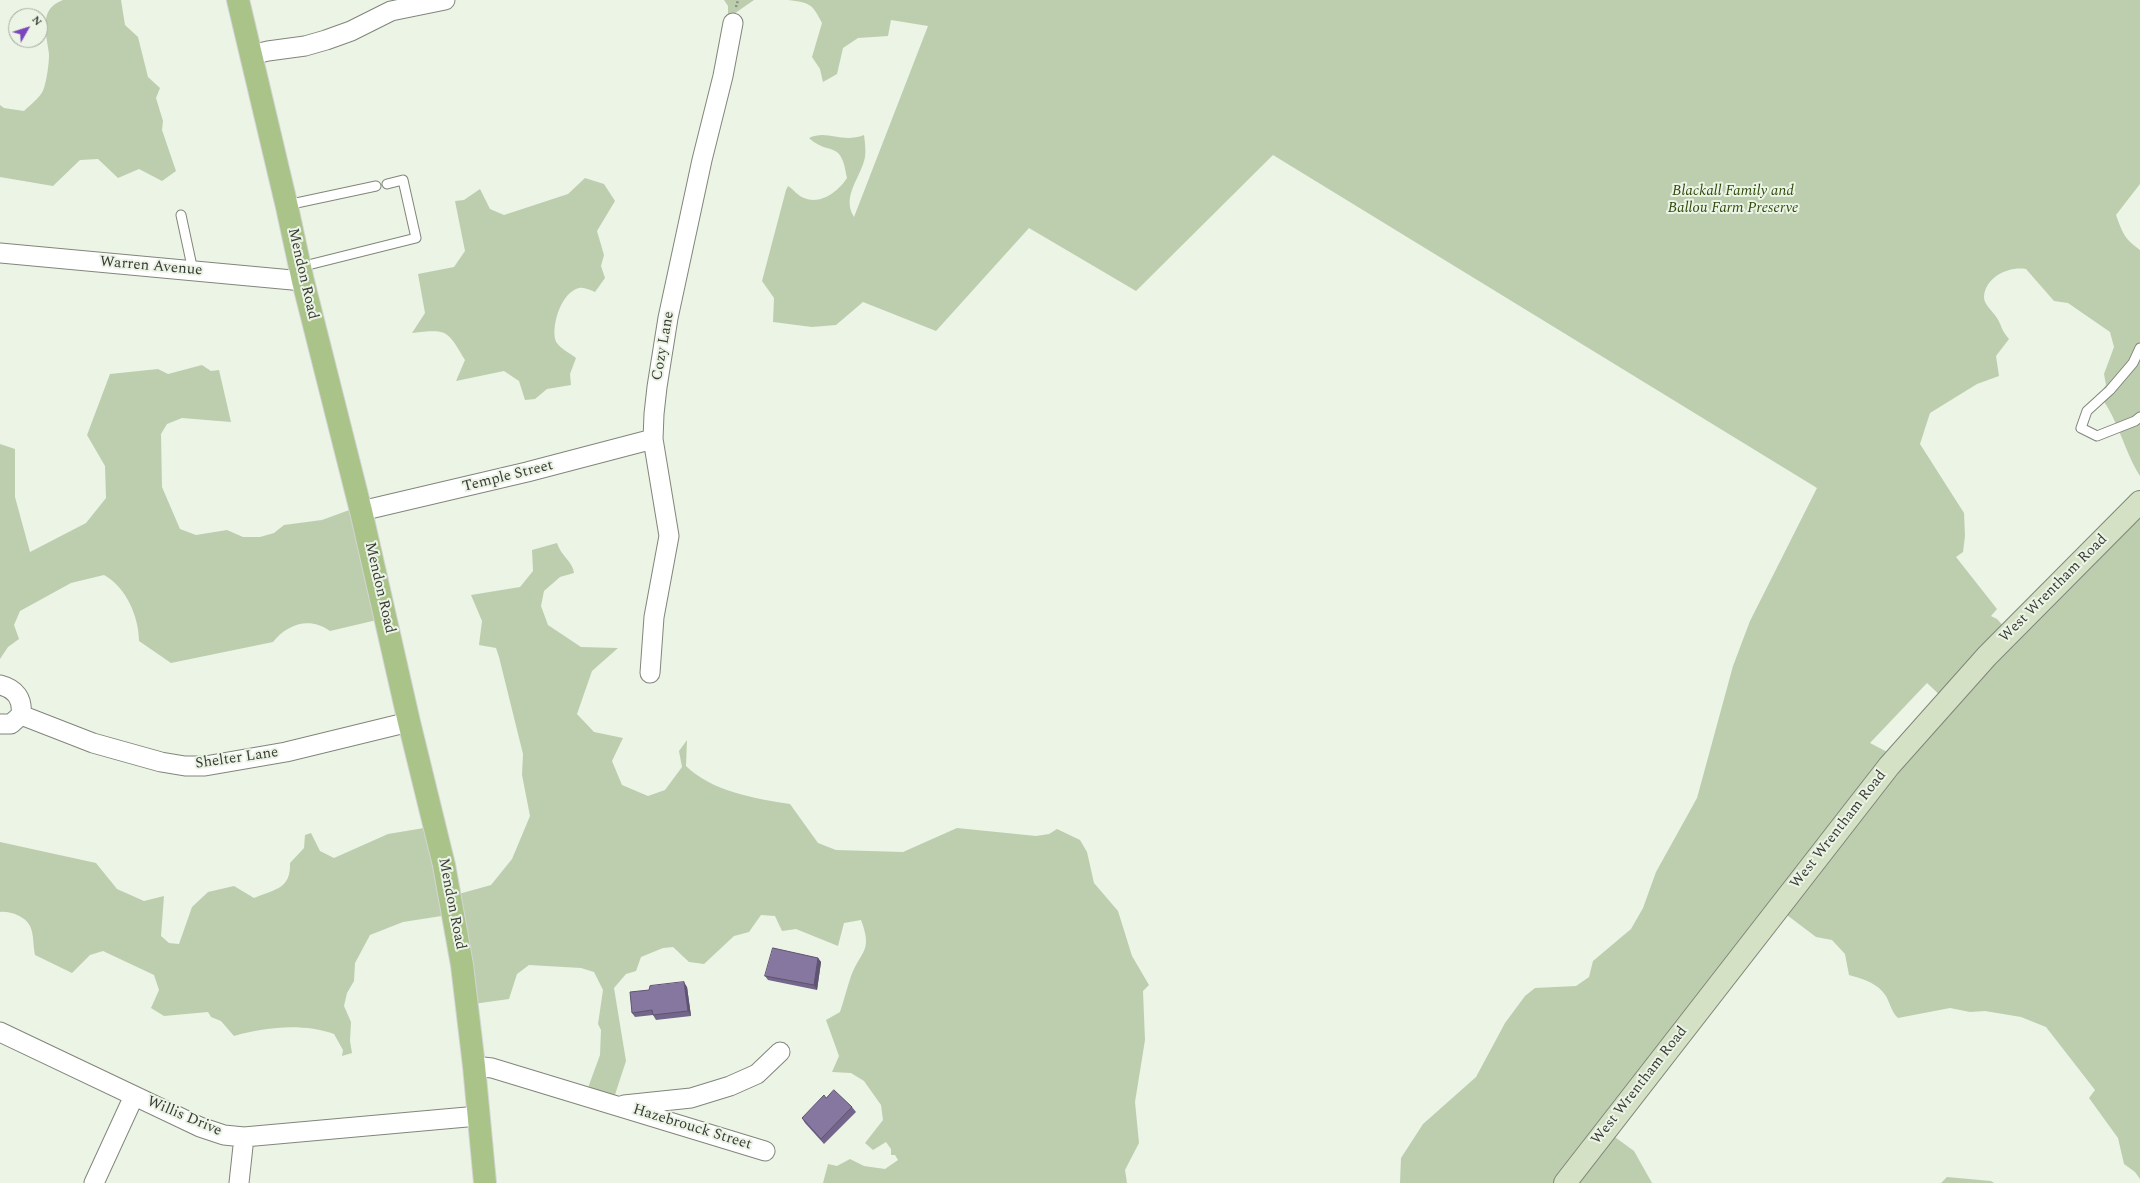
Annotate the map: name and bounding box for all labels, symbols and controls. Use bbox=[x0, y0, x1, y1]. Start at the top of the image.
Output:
north arrow bbox=[8, 8, 48, 48]
text: N bbox=[27, 12, 46, 30]
park label: Blackall Family and Ballou Farm Preserve bbox=[1668, 183, 1798, 218]
street label: Mendon Road bbox=[283, 227, 321, 321]
street label: Warren Avenue bbox=[99, 254, 203, 280]
street label: Cozy Lane bbox=[649, 310, 679, 382]
street label: Temple Street bbox=[461, 457, 555, 497]
street label: West Wrentham Road bbox=[1996, 531, 2112, 647]
street label: Mendon Road bbox=[360, 541, 398, 635]
street label: Shelter Lane bbox=[194, 744, 280, 774]
street label: West Wrentham Road bbox=[1787, 767, 1891, 893]
street label: Mendon Road bbox=[433, 857, 469, 951]
street label: West Wrentham Road bbox=[1588, 1023, 1692, 1149]
street label: Willis Drive bbox=[144, 1093, 224, 1141]
street label: Hazebrouck Street bbox=[630, 1101, 754, 1155]

